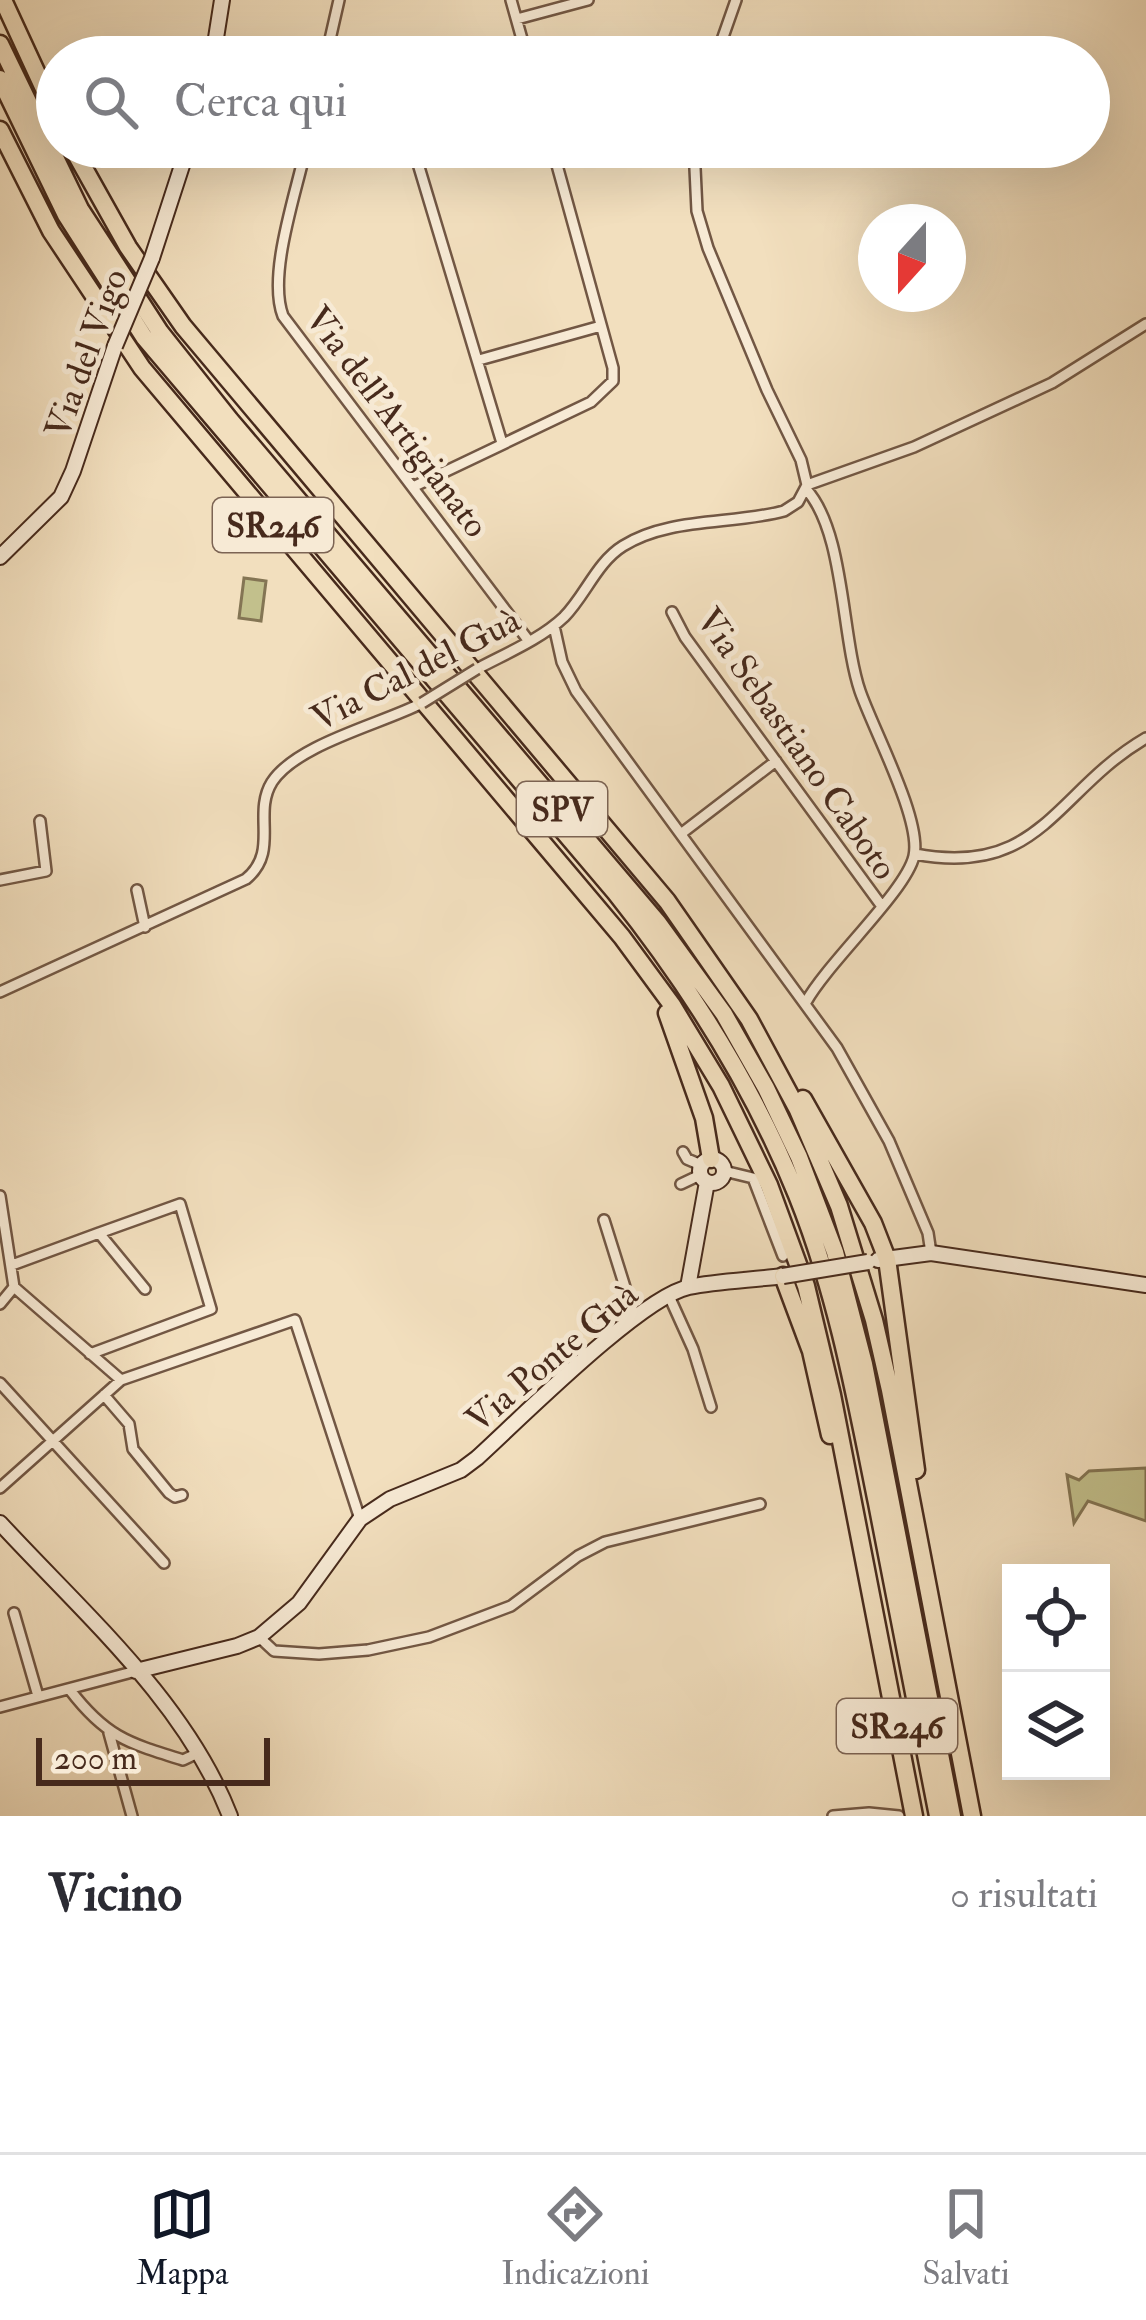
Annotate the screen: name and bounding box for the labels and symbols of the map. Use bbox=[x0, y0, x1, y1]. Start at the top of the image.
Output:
north arrow bbox=[858, 204, 966, 312]
street label: Via del Vigo bbox=[35, 263, 138, 444]
street label: Via dell'Artigianato bbox=[295, 297, 498, 547]
road number: SR246 bbox=[213, 498, 333, 552]
street label: Via Cal del Guà bbox=[304, 597, 529, 741]
street label: Via Sebastiano Caboto bbox=[686, 599, 907, 888]
road number: SPV bbox=[517, 782, 607, 836]
street label: Via Ponte Guà bbox=[457, 1271, 648, 1442]
road number: SR246 bbox=[837, 1699, 957, 1753]
scale bar bbox=[36, 1732, 270, 1785]

